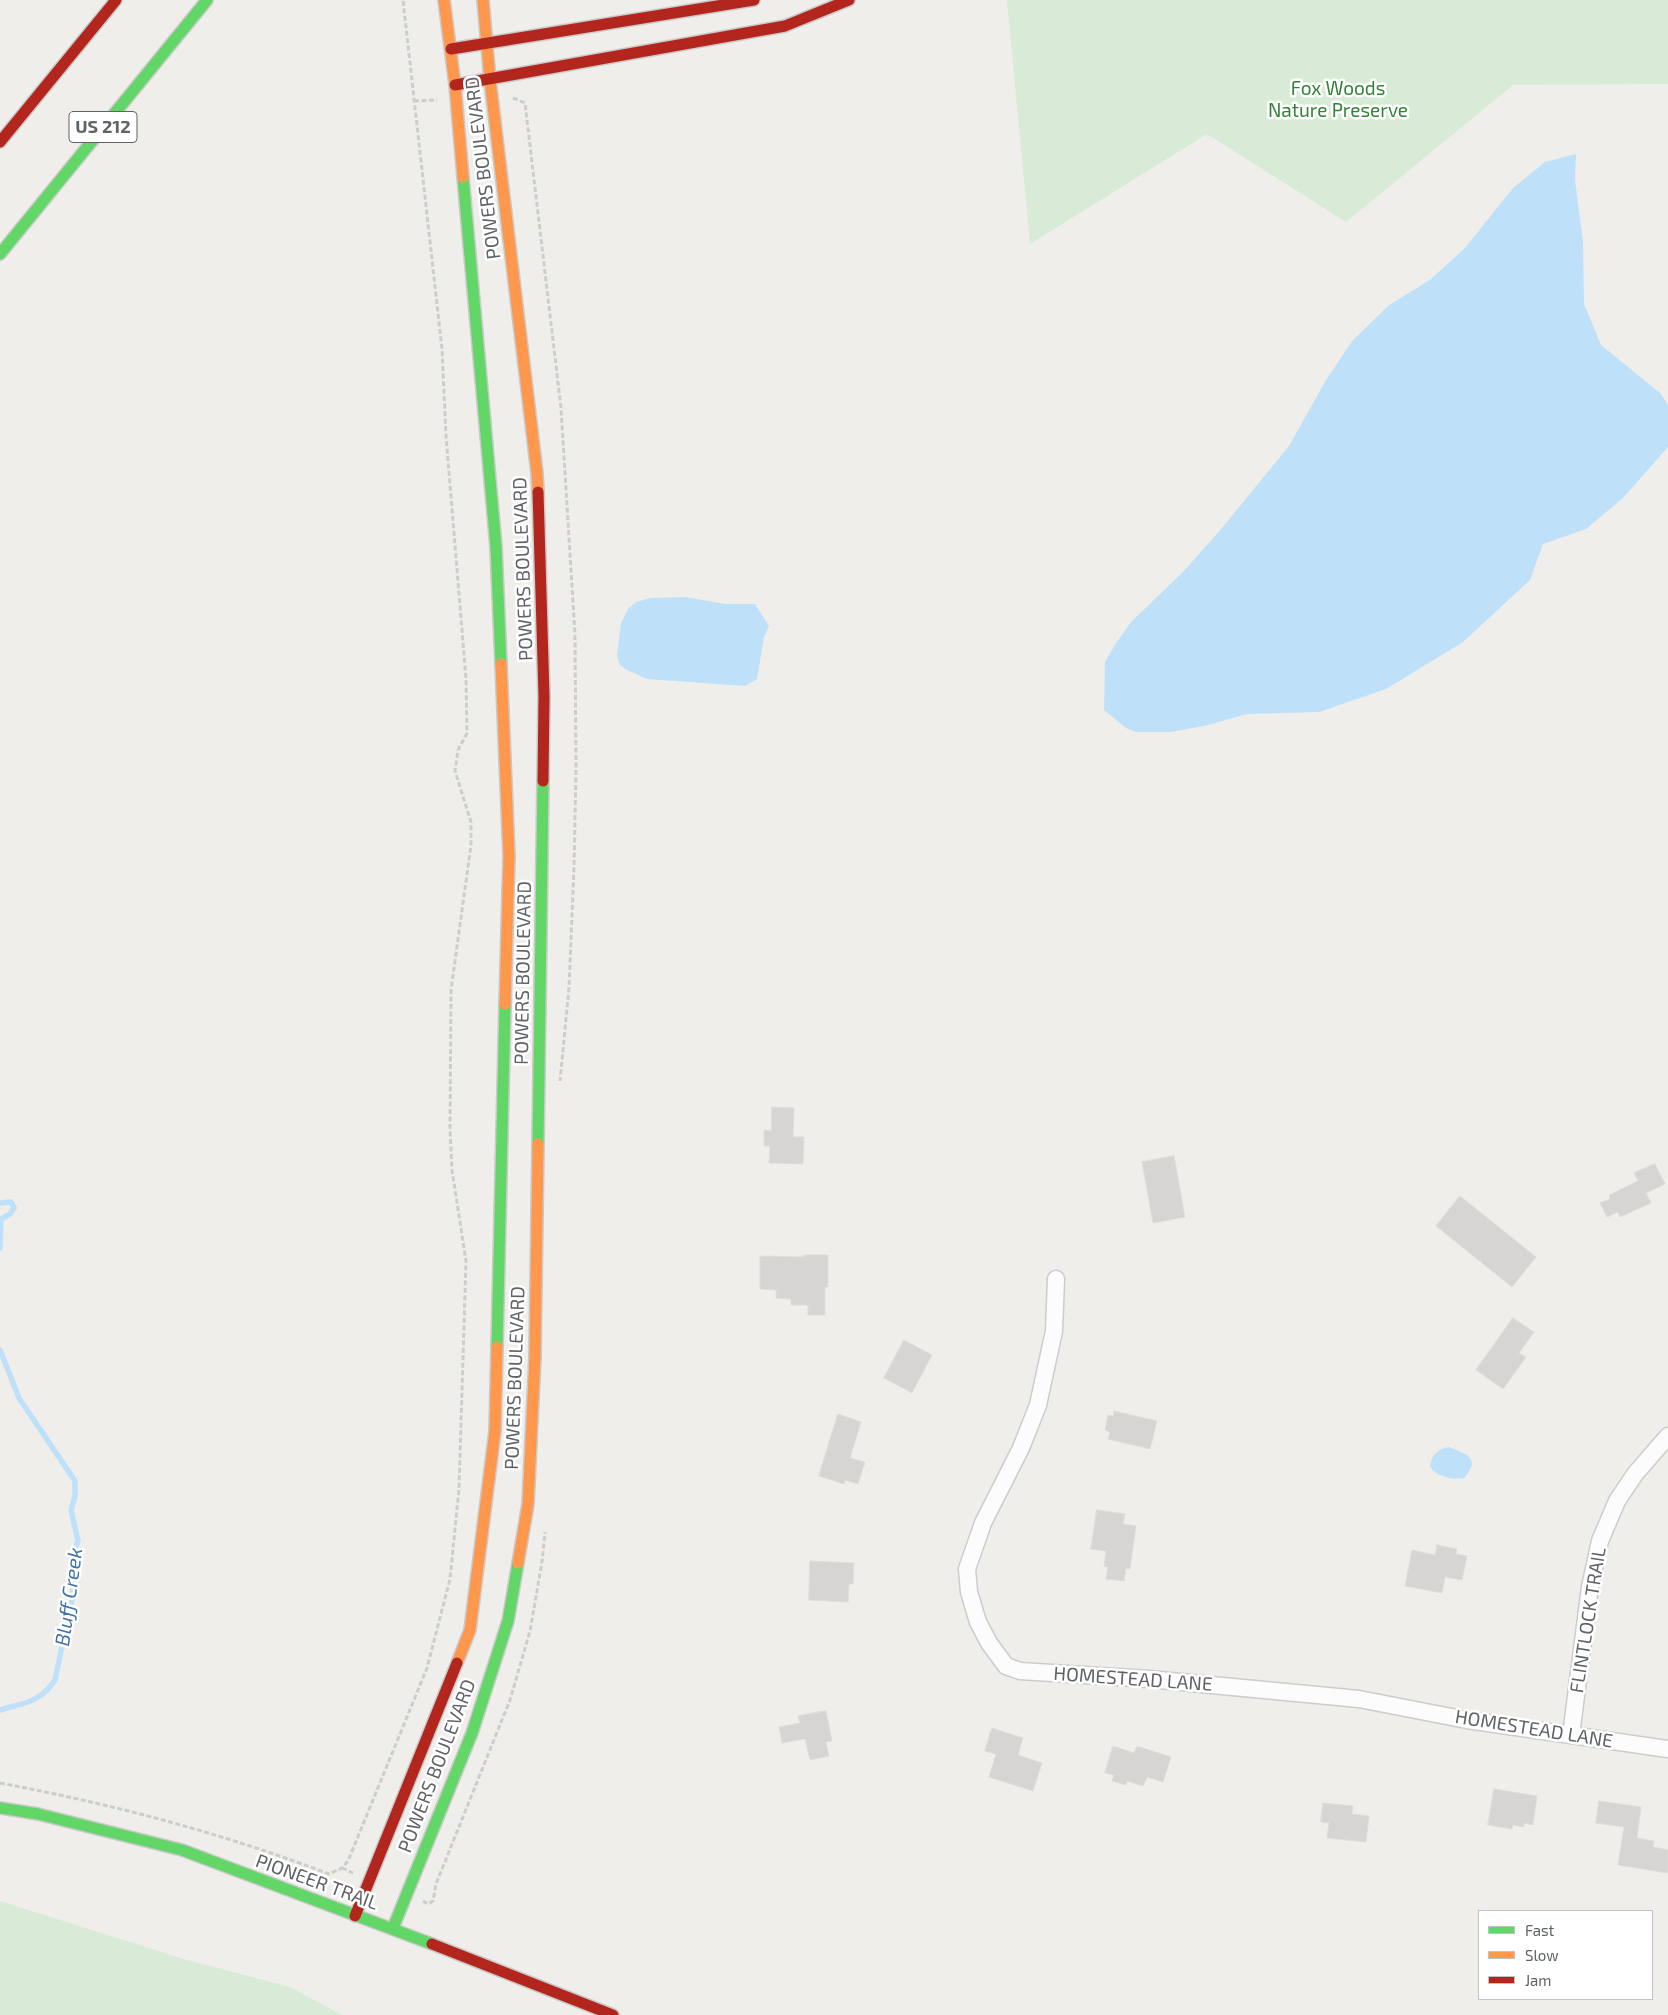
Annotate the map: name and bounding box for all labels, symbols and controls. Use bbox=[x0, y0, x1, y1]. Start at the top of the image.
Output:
street label: POWERS BOULEVARD bbox=[460, 75, 506, 261]
park label: Fox Woods Nature Preserve bbox=[1268, 78, 1408, 122]
road number: US 212 bbox=[69, 111, 137, 142]
street label: POWERS BOULEVARD bbox=[508, 477, 538, 661]
street label: POWERS BOULEVARD bbox=[510, 881, 536, 1065]
street label: POWERS BOULEVARD bbox=[500, 1286, 530, 1470]
water label: Bluff Creek bbox=[50, 1546, 88, 1648]
street label: FLINTLOCK TRAIL bbox=[1565, 1546, 1611, 1694]
street label: HOMESTEAD LANE bbox=[1053, 1662, 1213, 1696]
street label: POWERS BOULEVARD bbox=[393, 1676, 481, 1856]
street label: HOMESTEAD LANE bbox=[1454, 1705, 1614, 1753]
street label: PIONEER TRAIL bbox=[253, 1849, 381, 1915]
legend bbox=[1478, 1910, 1653, 2000]
text: Fast bbox=[1525, 1921, 1554, 1939]
text: Slow bbox=[1525, 1946, 1559, 1964]
text: Jam bbox=[1525, 1971, 1551, 1989]

